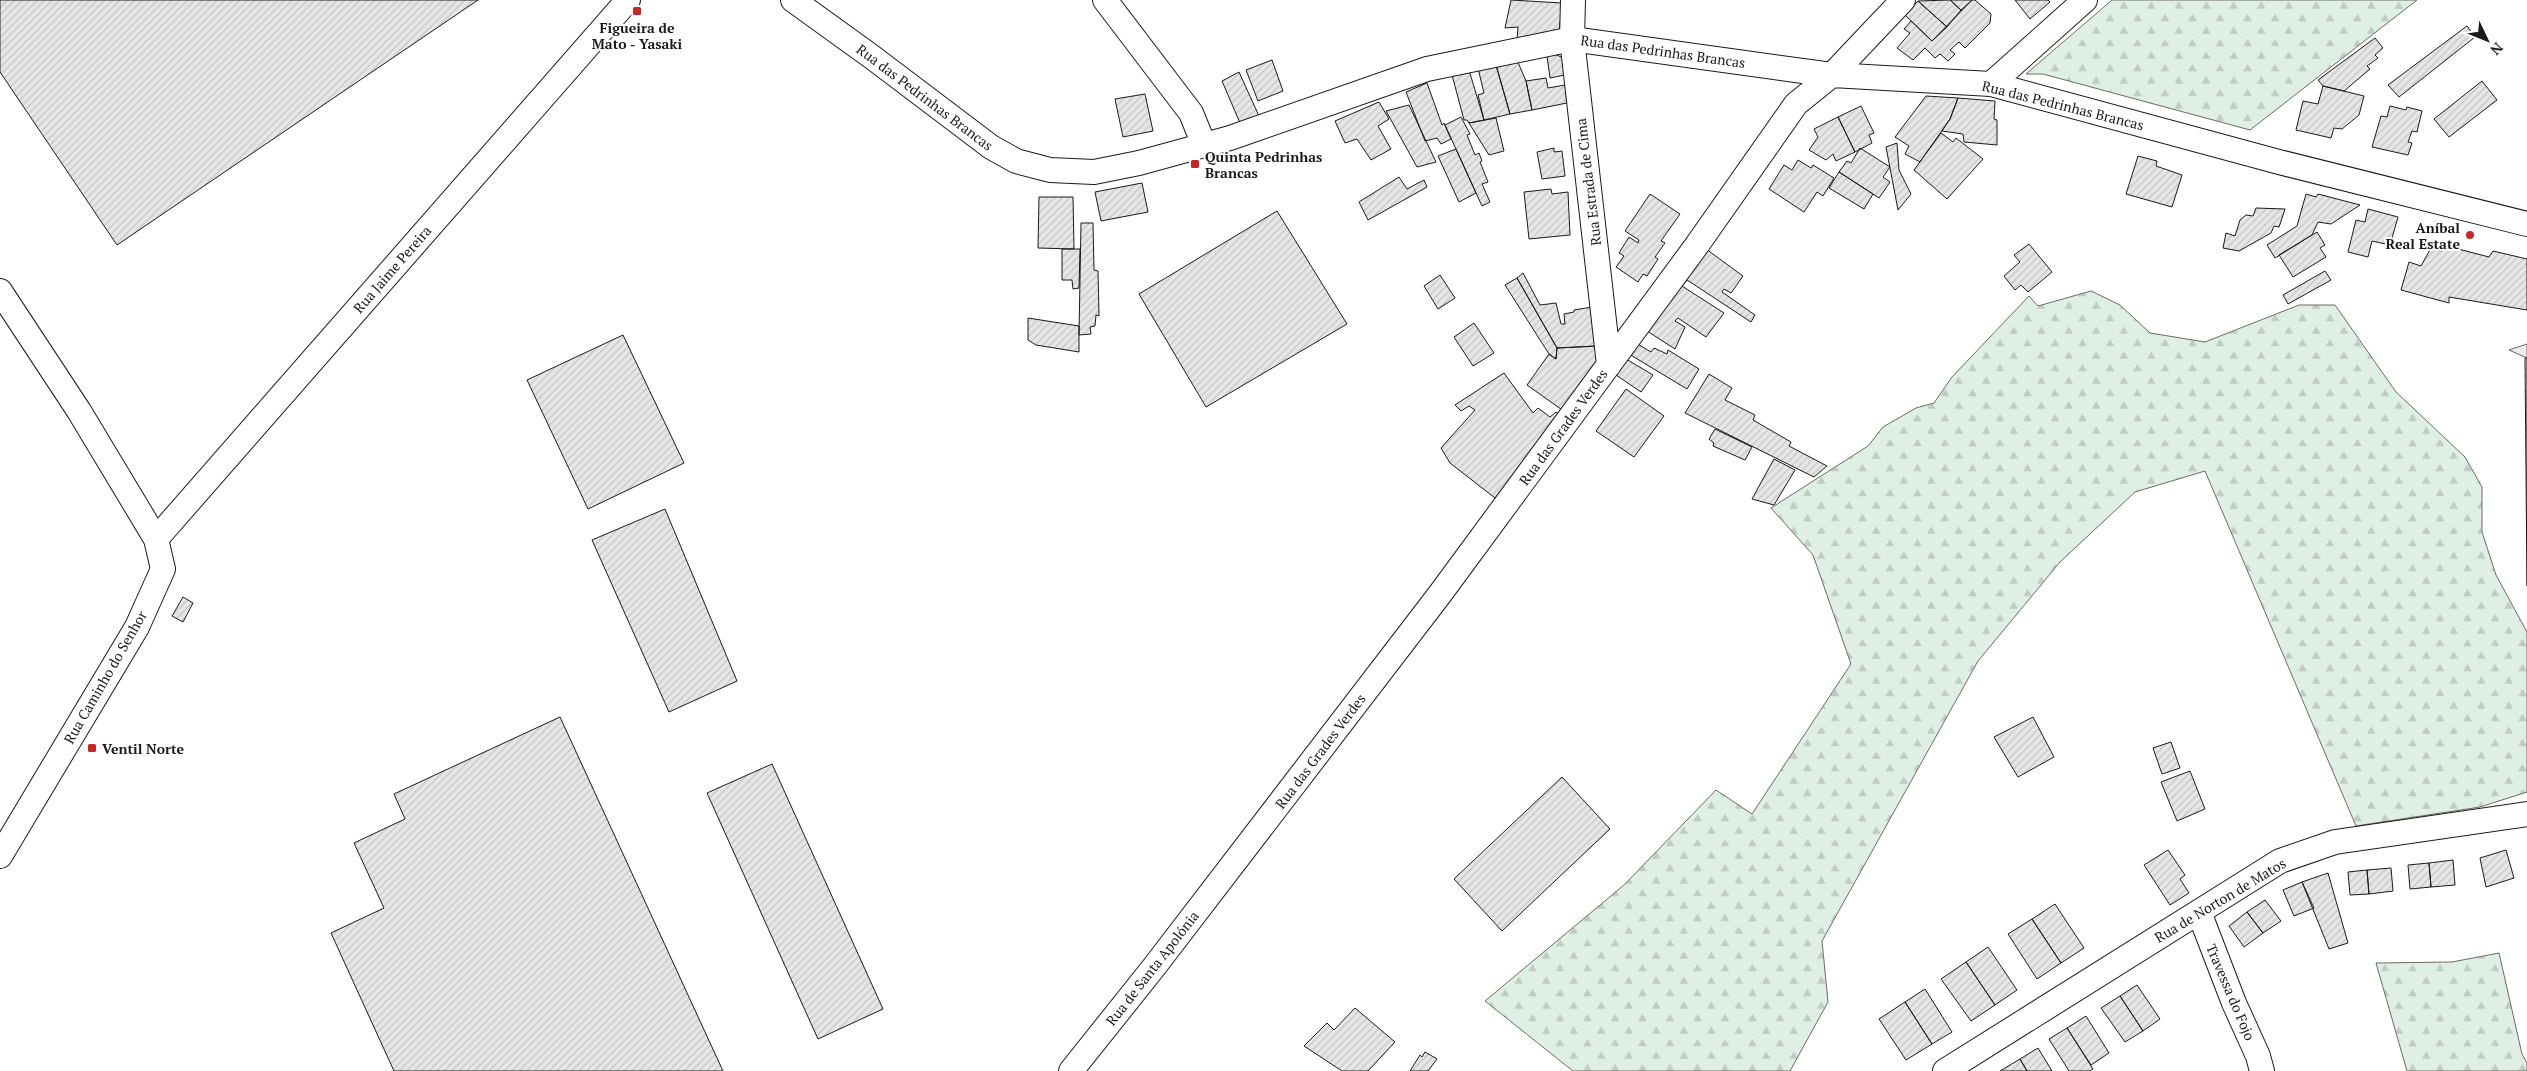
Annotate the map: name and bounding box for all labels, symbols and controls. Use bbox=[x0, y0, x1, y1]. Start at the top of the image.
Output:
marker: Figueira de Mato - Yasaki bbox=[631, 5, 643, 17]
north arrow bbox=[2462, 15, 2512, 65]
place label: Figueira de Mato - Yasaki bbox=[592, 18, 683, 53]
street label: Rua das Pedrinhas Brancas bbox=[1579, 30, 1747, 72]
street label: Rua das Pedrinhas Brancas bbox=[853, 39, 997, 155]
text: N bbox=[2486, 39, 2507, 60]
street label: Rua das Pedrinhas Brancas bbox=[1980, 76, 2146, 134]
street label: Rua Estrada de Cima bbox=[1571, 117, 1605, 247]
place label: Quinta Pedrinhas Brancas bbox=[1205, 147, 1322, 182]
marker: Quinta Pedrinhas Brancas bbox=[1189, 158, 1201, 170]
place label: Aníbal Real Estate bbox=[2386, 218, 2460, 253]
street label: Rua Jaime Pereira bbox=[349, 221, 435, 317]
marker: Aníbal Real Estate bbox=[2464, 229, 2476, 241]
street label: Rua das Grades Verdes bbox=[1514, 365, 1612, 489]
street label: Rua Caminho do Senhor bbox=[59, 607, 151, 747]
street label: Rua das Grades Verdes bbox=[1271, 690, 1369, 812]
place label: Ventil Norte bbox=[102, 739, 185, 758]
marker: Ventil Norte bbox=[86, 742, 98, 754]
street label: Rua de Norton de Matos bbox=[2151, 853, 2289, 947]
street label: Rua de Santa Apolónia bbox=[1101, 907, 1203, 1029]
street label: Travessa do Fojo bbox=[2202, 941, 2260, 1043]

